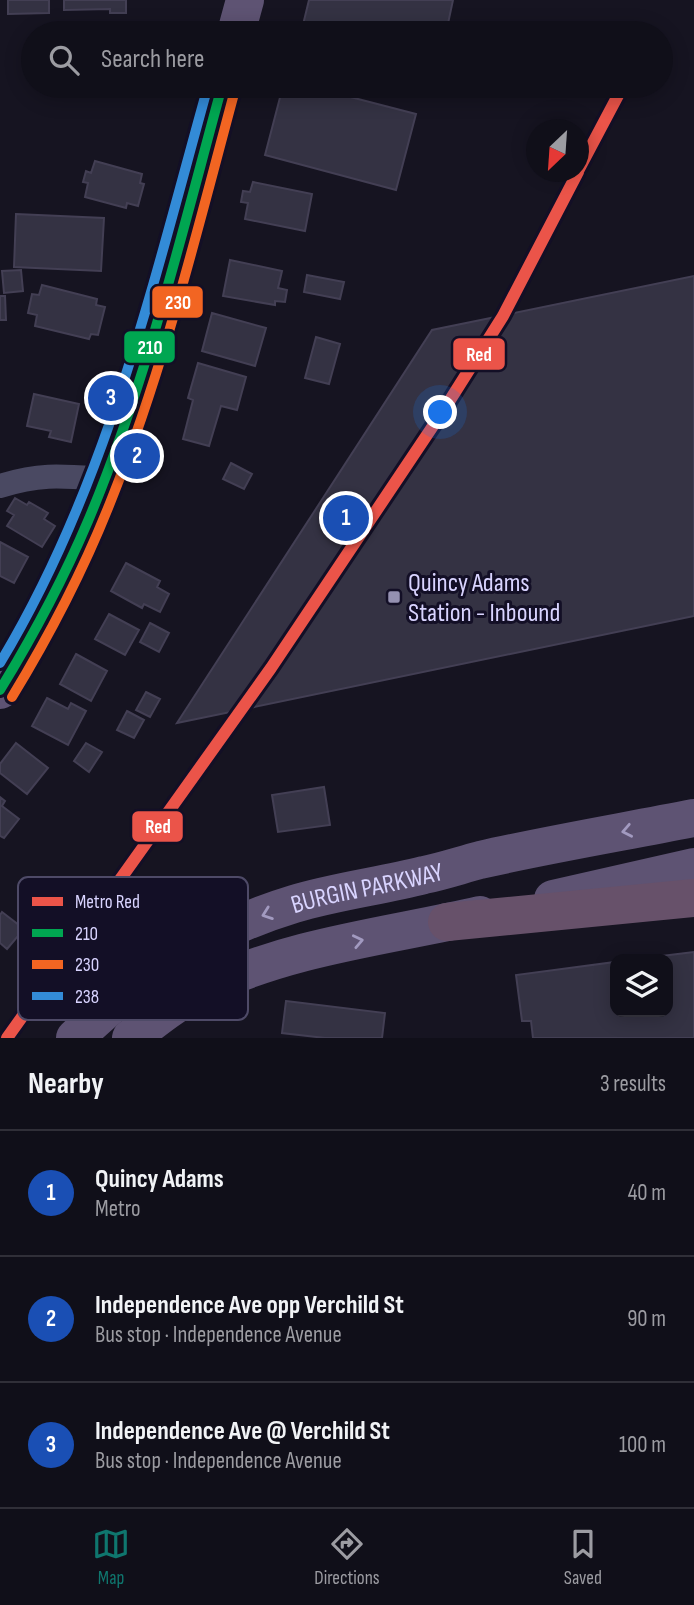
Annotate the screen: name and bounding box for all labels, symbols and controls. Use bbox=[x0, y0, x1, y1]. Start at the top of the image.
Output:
search box bbox=[21, 21, 673, 98]
icon: search bbox=[45, 41, 83, 79]
text: Search here bbox=[101, 44, 204, 75]
north arrow bbox=[526, 119, 589, 182]
line badge: 230 bbox=[151, 285, 204, 319]
text: 230 bbox=[165, 292, 191, 315]
line badge: 210 bbox=[123, 330, 176, 364]
text: 210 bbox=[138, 337, 162, 360]
line badge: Red bbox=[452, 337, 506, 371]
text: Red bbox=[466, 344, 492, 367]
pin: 3 bbox=[88, 372, 134, 424]
your location bbox=[423, 395, 457, 429]
pin: 2 bbox=[114, 430, 160, 482]
pin: 1 bbox=[323, 492, 369, 544]
place label: Quincy Adams Station - Inbound bbox=[408, 568, 560, 629]
marker: Quincy Adams Station - Inbound bbox=[386, 589, 402, 605]
line badge: Red bbox=[131, 810, 184, 843]
text: Red bbox=[145, 816, 171, 839]
one-way arrow bbox=[621, 823, 633, 838]
street label: BURGIN PARKWAY bbox=[287, 857, 447, 921]
legend bbox=[18, 877, 248, 1020]
text: Metro Red bbox=[75, 891, 140, 914]
one-way arrow bbox=[261, 905, 273, 919]
text: 210 bbox=[75, 923, 98, 946]
one-way arrow bbox=[352, 934, 364, 949]
text: 230 bbox=[75, 954, 99, 977]
map controls bbox=[610, 954, 673, 1017]
button: layers bbox=[610, 954, 673, 1017]
text: 238 bbox=[75, 986, 99, 1009]
text: Nearby bbox=[28, 1066, 104, 1102]
text: 3 results bbox=[600, 1070, 666, 1098]
text: Quincy Adams bbox=[95, 1164, 224, 1195]
text: 1 bbox=[46, 1179, 56, 1207]
text: 40 m bbox=[628, 1179, 666, 1207]
text: Metro bbox=[95, 1195, 141, 1223]
text: Independence Ave opp Verchild St bbox=[95, 1290, 404, 1321]
text: 2 bbox=[46, 1305, 56, 1333]
text: 90 m bbox=[627, 1305, 666, 1333]
text: Bus stop · Independence Avenue bbox=[95, 1321, 342, 1349]
text: Independence Ave @ Verchild St bbox=[95, 1416, 390, 1447]
text: 3 bbox=[46, 1431, 56, 1459]
text: 100 m bbox=[619, 1431, 666, 1459]
text: Bus stop · Independence Avenue bbox=[95, 1447, 342, 1475]
tab: Map bbox=[92, 1525, 130, 1590]
tab: Directions bbox=[314, 1525, 380, 1590]
tab: Saved bbox=[564, 1525, 602, 1590]

